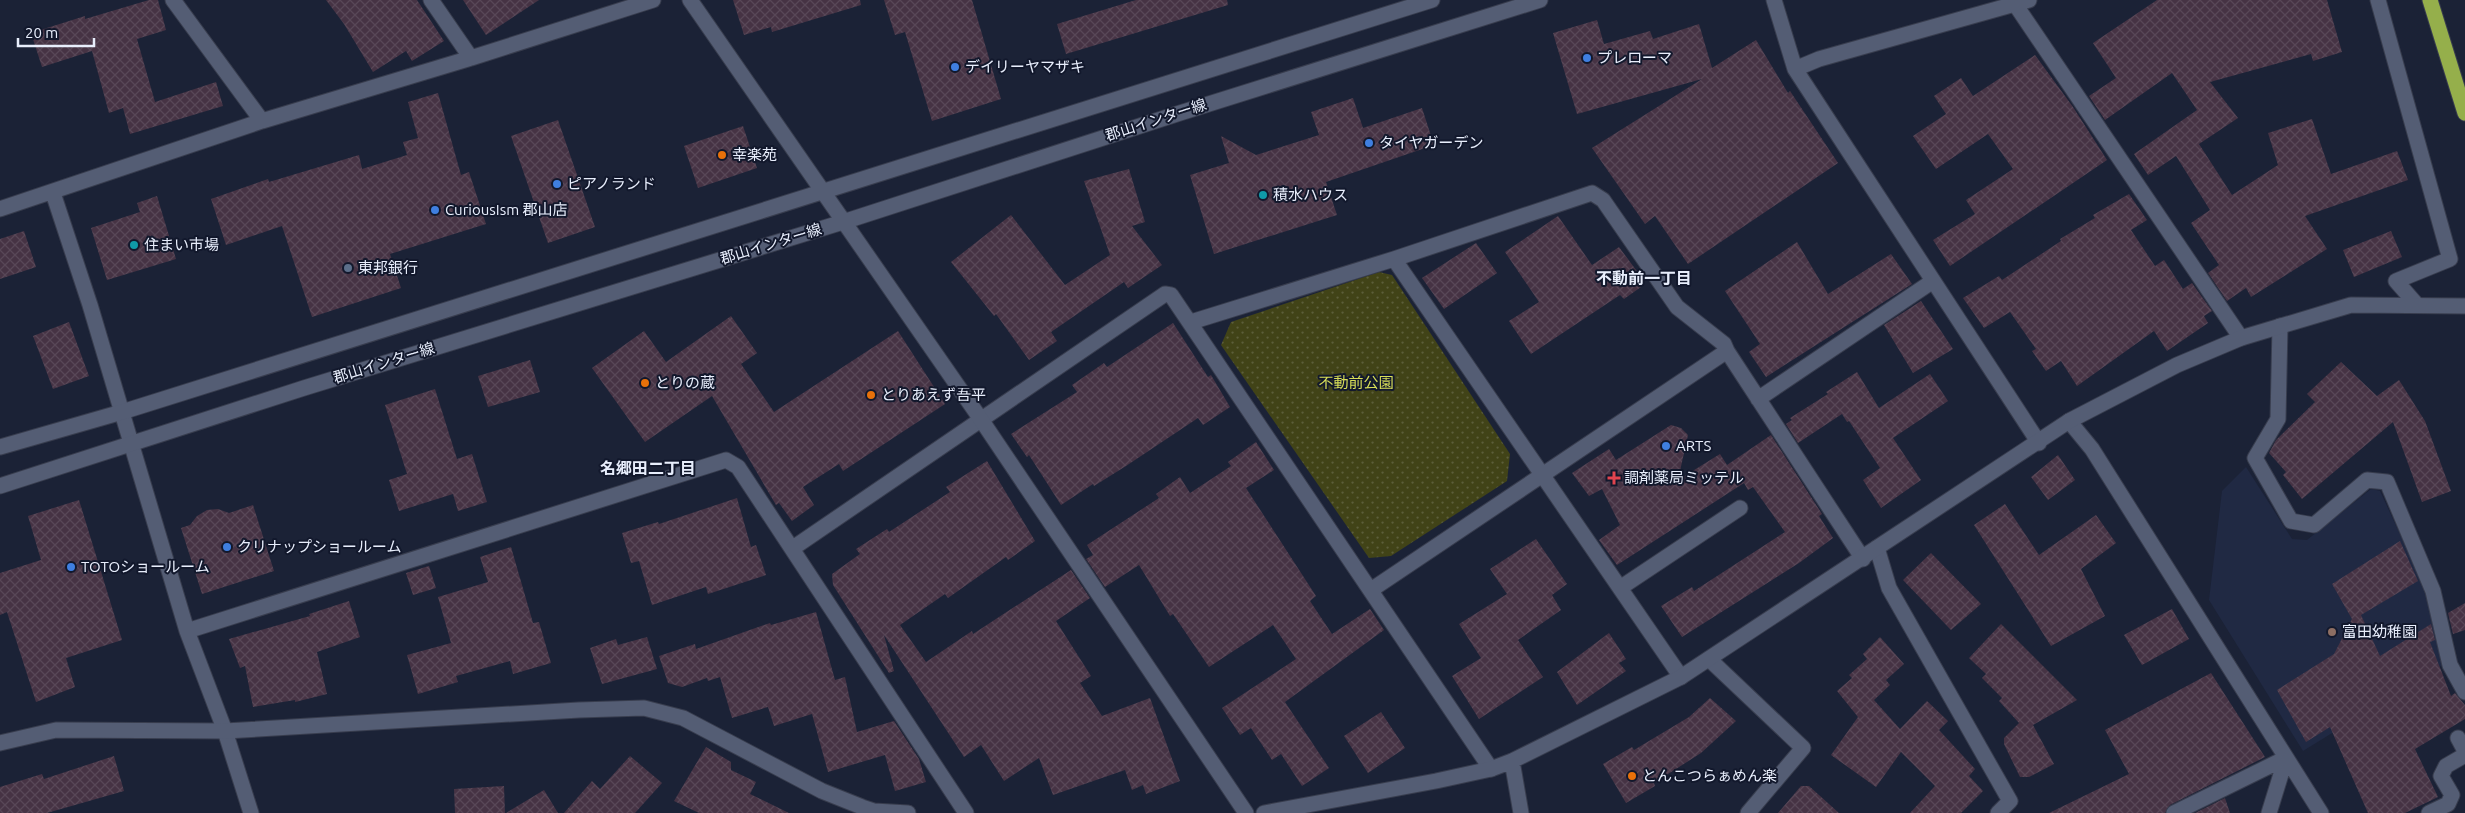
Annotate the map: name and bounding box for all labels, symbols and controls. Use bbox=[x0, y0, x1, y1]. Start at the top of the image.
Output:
scale bar bbox=[18, 15, 94, 47]
text: 20 m bbox=[25, 24, 58, 41]
place label: プレローマ bbox=[1597, 49, 1672, 66]
marker: プレローマ bbox=[1581, 52, 1593, 64]
place label: デイリーヤマザキ bbox=[965, 58, 1085, 75]
marker: デイリーヤマザキ bbox=[949, 61, 961, 73]
street label: 郡山インター線 bbox=[1103, 95, 1208, 144]
place label: タイヤガーデン bbox=[1379, 134, 1484, 151]
marker: タイヤガーデン bbox=[1363, 137, 1375, 149]
place label: 幸楽苑 bbox=[732, 146, 777, 163]
marker: 幸楽苑 bbox=[716, 149, 728, 161]
place label: ピアノランド bbox=[567, 175, 656, 192]
marker: ピアノランド bbox=[551, 178, 563, 190]
place label: 積水ハウス bbox=[1273, 186, 1348, 203]
marker: 積水ハウス bbox=[1257, 189, 1269, 201]
place label: CuriousIsm 郡山店 bbox=[445, 201, 568, 218]
marker: CuriousIsm 郡山店 bbox=[429, 204, 441, 216]
street label: 郡山インター線 bbox=[718, 220, 824, 267]
place label: 住まい市場 bbox=[144, 236, 219, 253]
marker: 住まい市場 bbox=[128, 239, 140, 251]
place label: 東邦銀行 bbox=[358, 259, 418, 276]
marker: 東邦銀行 bbox=[342, 262, 354, 274]
district label: 不動前一丁目 bbox=[1596, 269, 1692, 287]
street label: 郡山インター線 bbox=[331, 339, 437, 386]
place label: とりの蔵 bbox=[655, 374, 715, 391]
park label: 不動前公園 bbox=[1318, 374, 1394, 391]
marker: とりの蔵 bbox=[639, 377, 651, 389]
place label: とりあえず吾平 bbox=[881, 386, 986, 403]
marker: とりあえず吾平 bbox=[865, 389, 877, 401]
place label: ARTS bbox=[1676, 437, 1711, 454]
marker: ARTS bbox=[1660, 440, 1672, 452]
district label: 名郷田二丁目 bbox=[600, 459, 696, 477]
place label: 調剤薬局ミッテル bbox=[1624, 469, 1744, 486]
marker: 調剤薬局ミッテル bbox=[1608, 472, 1620, 484]
place label: クリナップショールーム bbox=[237, 538, 402, 555]
marker: クリナップショールーム bbox=[221, 541, 233, 553]
place label: TOTOショールーム bbox=[81, 558, 210, 575]
marker: TOTOショールーム bbox=[65, 561, 77, 573]
place label: 富田幼稚園 bbox=[2342, 623, 2417, 640]
marker: 富田幼稚園 bbox=[2326, 626, 2338, 638]
place label: とんこつらぁめん楽 bbox=[1642, 767, 1777, 784]
marker: とんこつらぁめん楽 bbox=[1626, 770, 1638, 782]

